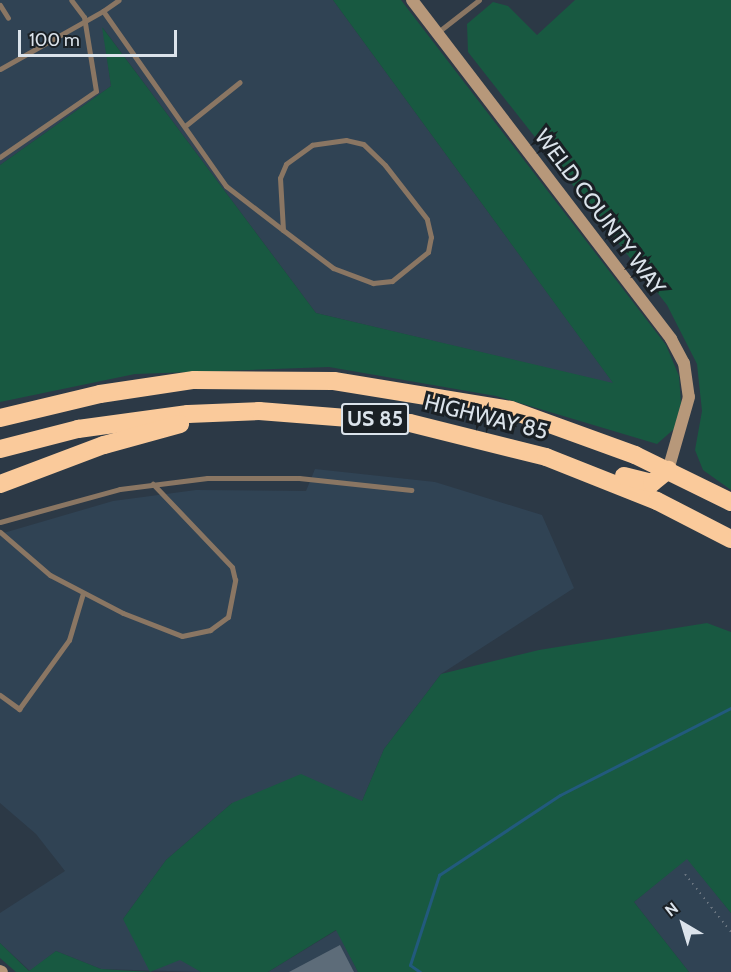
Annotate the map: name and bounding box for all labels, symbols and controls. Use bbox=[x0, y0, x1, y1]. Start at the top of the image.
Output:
scale bar bbox=[21, 18, 180, 56]
text: 100 m bbox=[29, 29, 80, 51]
street label: WELD COUNTY WAY bbox=[529, 124, 671, 300]
street label: HIGHWAY 85 bbox=[422, 389, 550, 445]
road number: US 85 bbox=[340, 401, 410, 437]
north arrow bbox=[653, 894, 713, 954]
text: N bbox=[661, 898, 682, 920]

